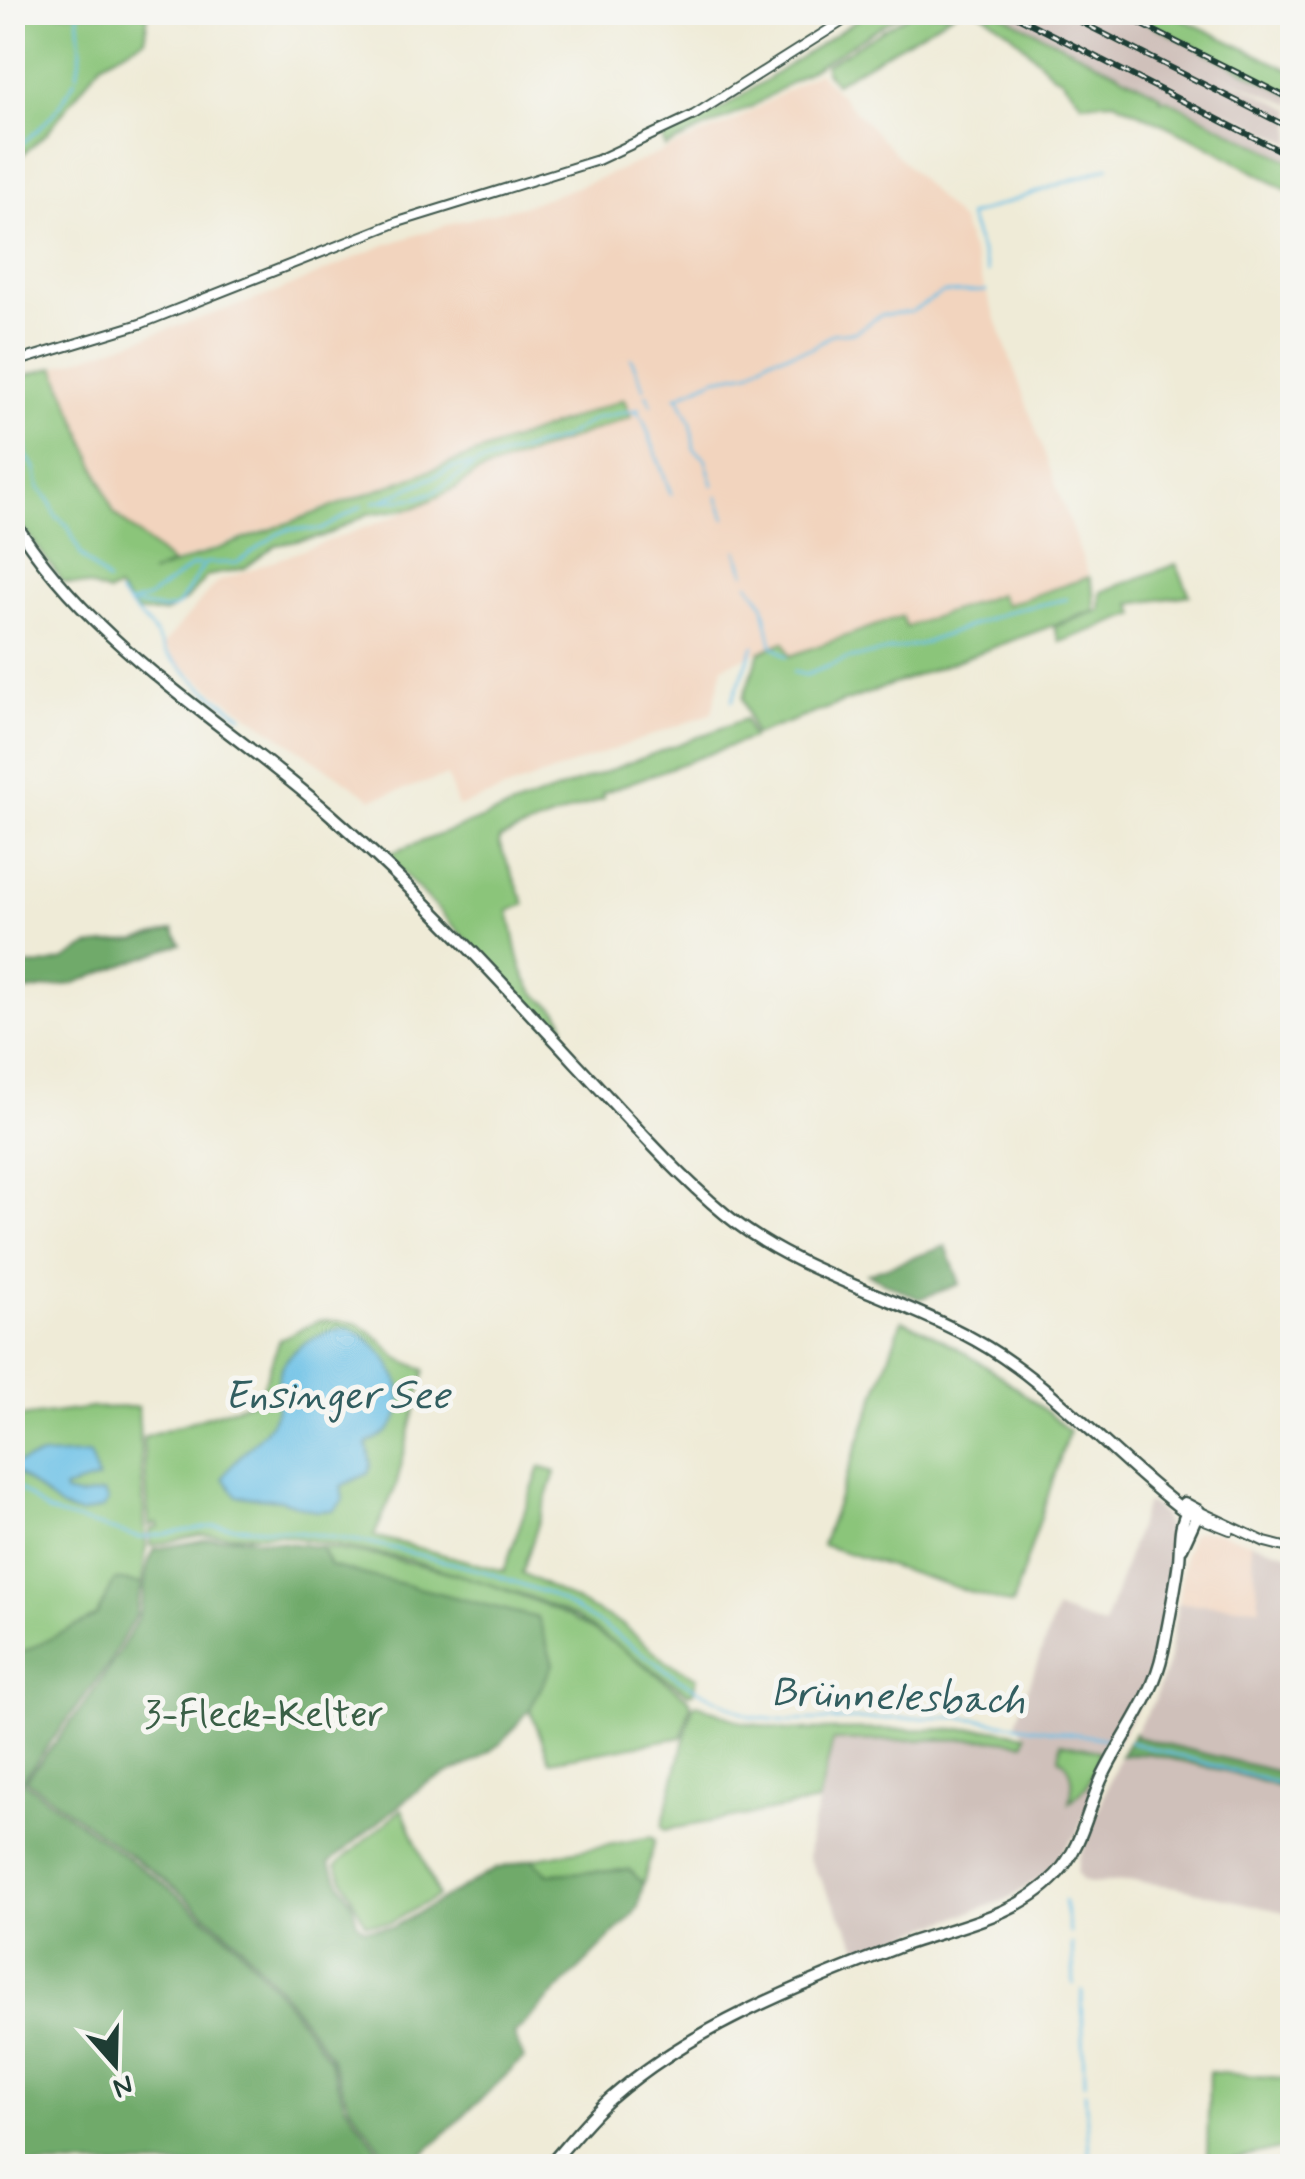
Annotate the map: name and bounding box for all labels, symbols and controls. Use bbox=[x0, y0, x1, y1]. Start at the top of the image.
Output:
water label: Ensinger See bbox=[224, 1371, 452, 1423]
water label: Brünnelesbach bbox=[770, 1668, 1026, 1728]
park label: 3-Fleck-Kelter bbox=[144, 1691, 384, 1740]
north arrow bbox=[65, 2014, 165, 2114]
text: N bbox=[108, 2065, 138, 2106]

